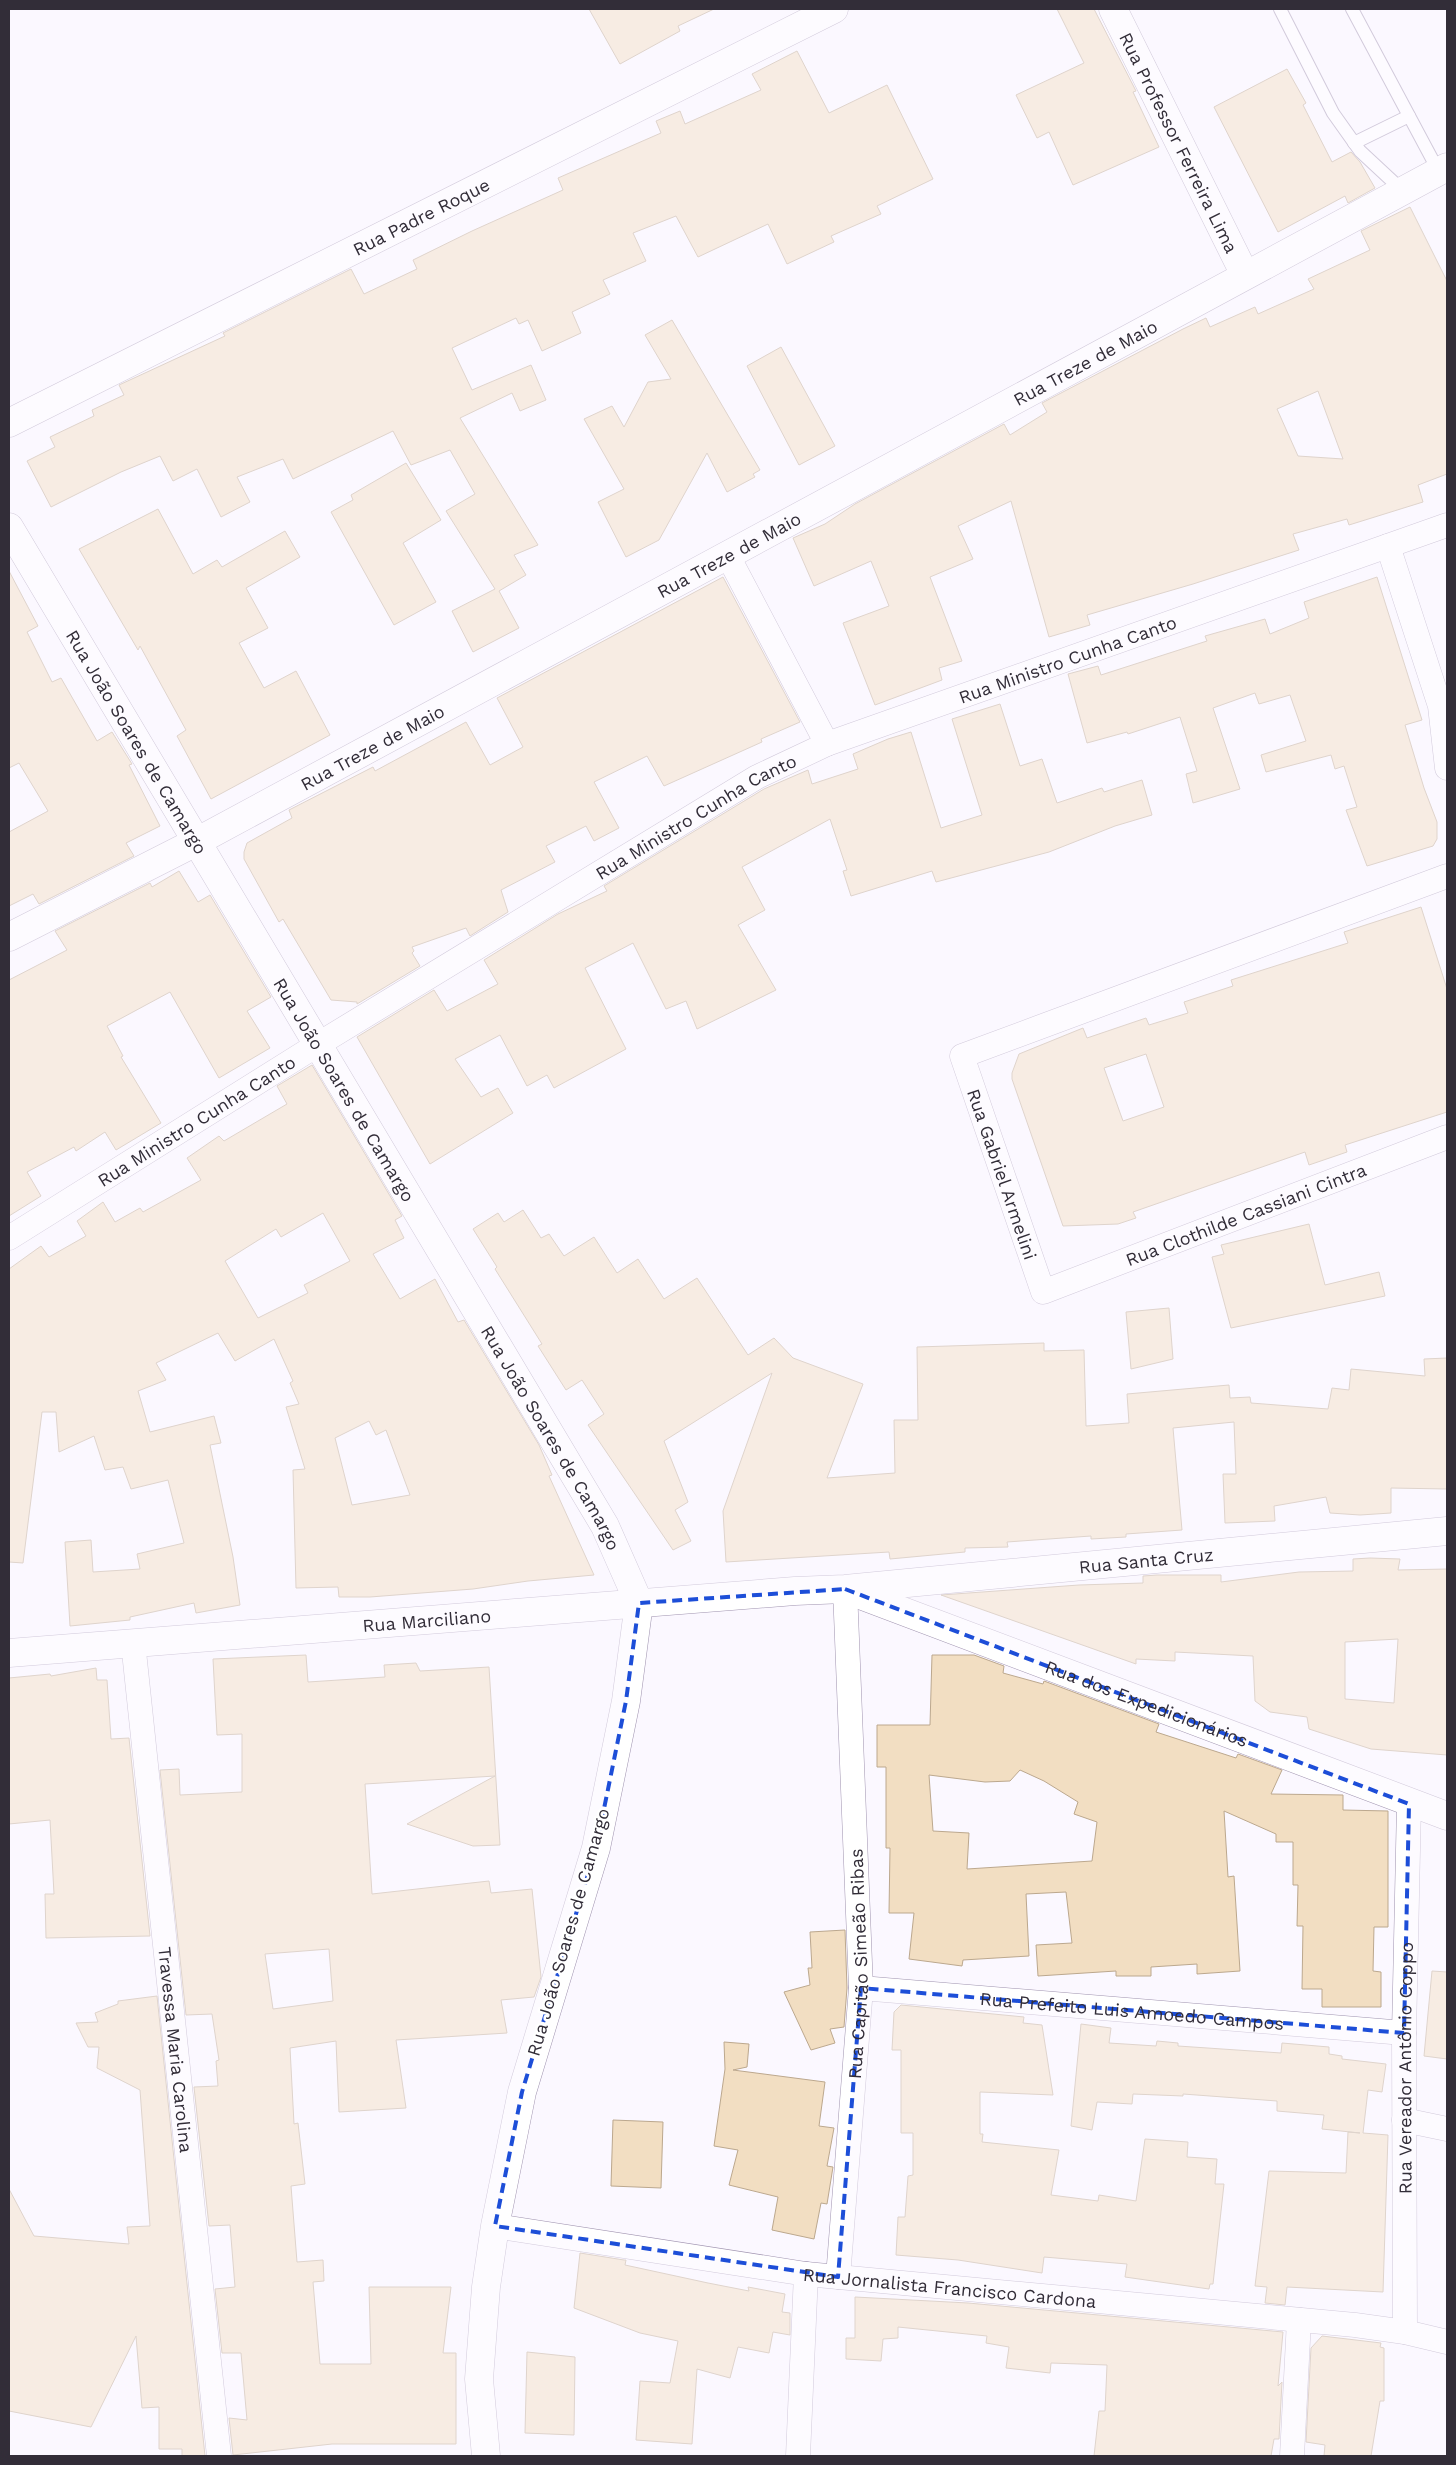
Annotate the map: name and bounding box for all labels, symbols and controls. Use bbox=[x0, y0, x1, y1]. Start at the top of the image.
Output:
street label: Rua Professor Ferreira Lima bbox=[1116, 29, 1243, 256]
street label: Rua Padre Roque bbox=[349, 173, 493, 259]
street label: Rua Treze de Maio bbox=[1010, 315, 1161, 410]
street label: Rua Treze de Maio bbox=[653, 507, 804, 602]
street label: Rua Ministro Cunha Canto bbox=[956, 611, 1179, 707]
street label: Rua João Soares de Camargo bbox=[62, 626, 212, 857]
street label: Rua Treze de Maio bbox=[297, 700, 448, 794]
street label: Rua Ministro Cunha Canto bbox=[591, 750, 800, 884]
street label: Rua João Soares de Camargo bbox=[270, 974, 419, 1205]
street label: Rua Ministro Cunha Canto bbox=[93, 1051, 299, 1191]
street label: Rua Gabriel Armelini bbox=[963, 1086, 1042, 1262]
street label: Rua Clothilde Cassiani Cintra bbox=[1123, 1159, 1369, 1270]
street label: Rua João Soares de Camargo bbox=[477, 1322, 625, 1553]
street label: Rua Santa Cruz bbox=[1078, 1543, 1214, 1577]
street label: Rua Marciliano bbox=[362, 1605, 492, 1636]
street label: Rua dos Expedicionários bbox=[1043, 1655, 1251, 1751]
street label: Rua João Soares de Camargo bbox=[523, 1806, 613, 2058]
street label: Rua Capitão Simeão Ribas bbox=[843, 1848, 872, 2080]
street label: Rua Vereador Antônio Coppo bbox=[1393, 1942, 1416, 2194]
street label: Travessa Maria Carolina bbox=[155, 1946, 197, 2154]
street label: Rua Prefeito Luis Amoedo Campos bbox=[979, 1987, 1285, 2034]
street label: Rua Jornalista Francisco Cardona bbox=[802, 2263, 1097, 2311]

